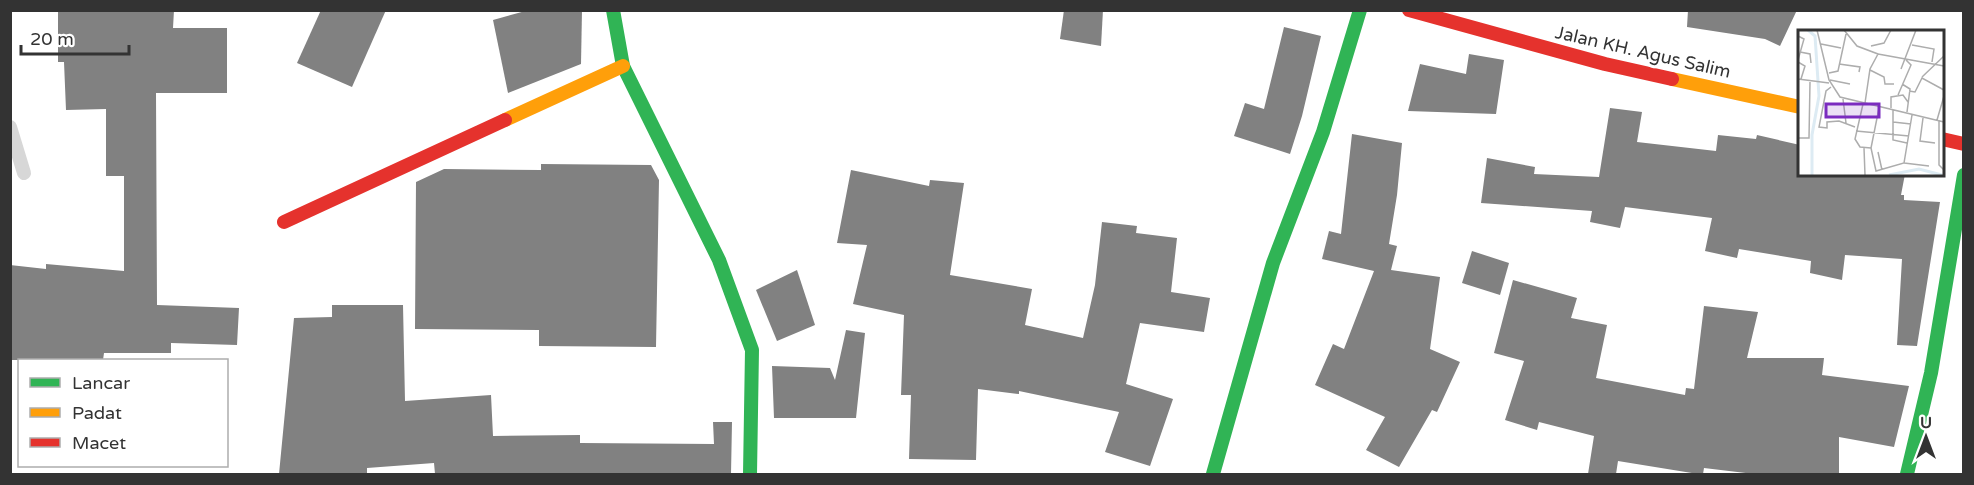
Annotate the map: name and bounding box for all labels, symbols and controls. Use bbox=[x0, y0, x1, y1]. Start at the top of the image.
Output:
scale bar bbox=[21, 18, 129, 56]
street label: Jalan KH. Agus Salim bbox=[1553, 21, 1733, 83]
text: 20 m bbox=[30, 28, 74, 50]
inset map bbox=[1798, 30, 1944, 176]
legend bbox=[18, 359, 228, 467]
text: Lancar bbox=[72, 372, 130, 394]
text: Padat bbox=[72, 402, 122, 424]
north arrow bbox=[1896, 407, 1956, 467]
text: U bbox=[1920, 413, 1932, 433]
text: Macet bbox=[72, 432, 126, 454]

